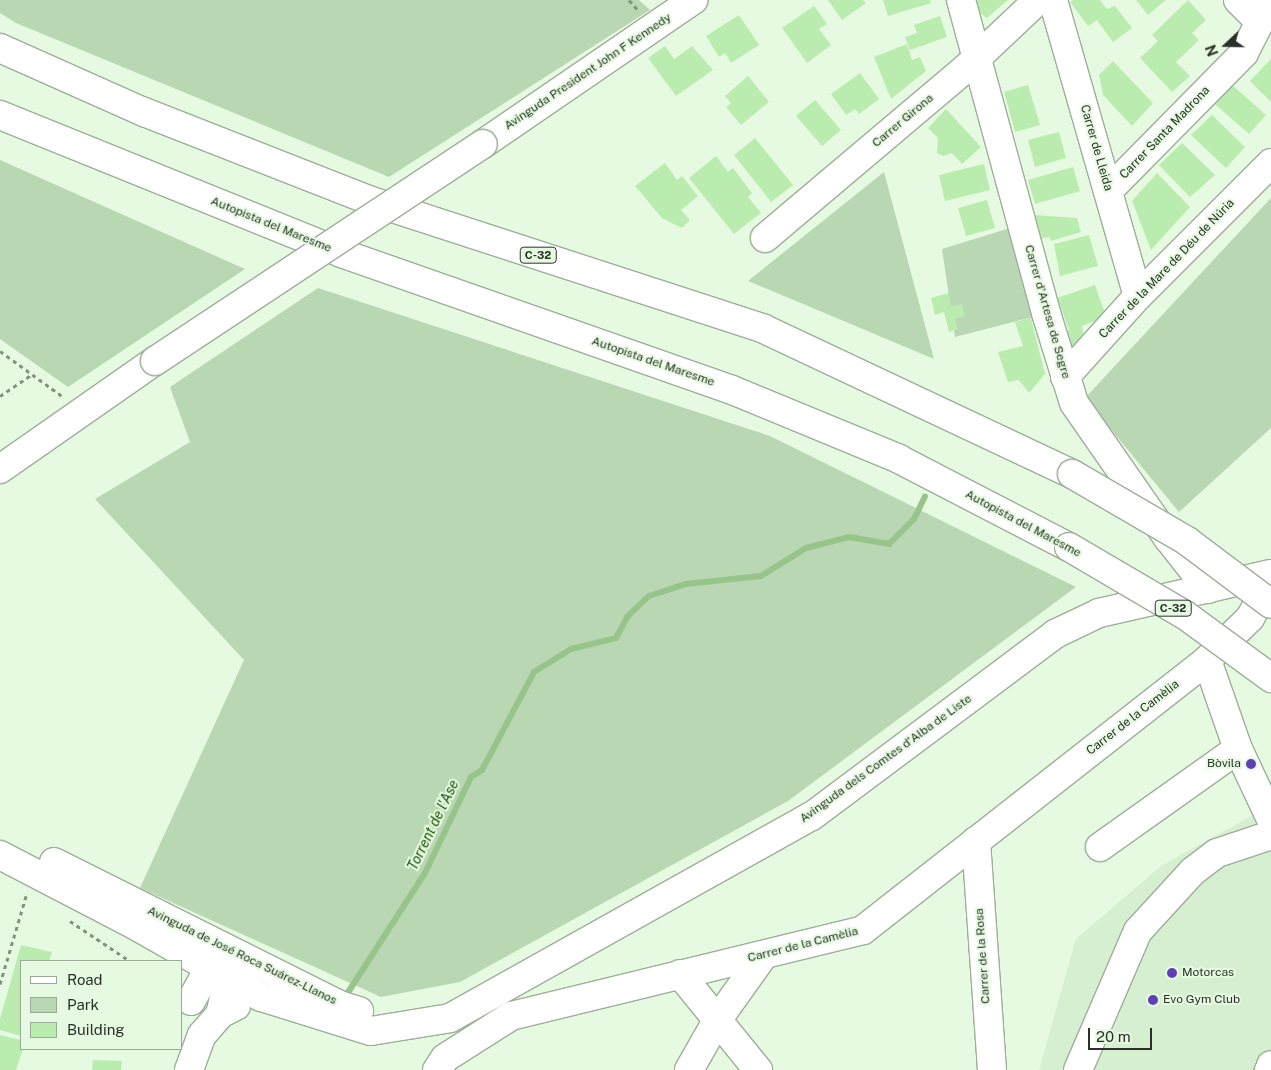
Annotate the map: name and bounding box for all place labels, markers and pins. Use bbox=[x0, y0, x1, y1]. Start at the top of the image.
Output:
place label: Bòvila bbox=[1207, 757, 1241, 771]
marker: Bòvila bbox=[1245, 758, 1257, 770]
place label: Motorcas bbox=[1182, 966, 1234, 980]
marker: Motorcas bbox=[1166, 967, 1178, 979]
place label: Evo Gym Club bbox=[1163, 993, 1240, 1007]
marker: Evo Gym Club bbox=[1147, 994, 1159, 1006]

